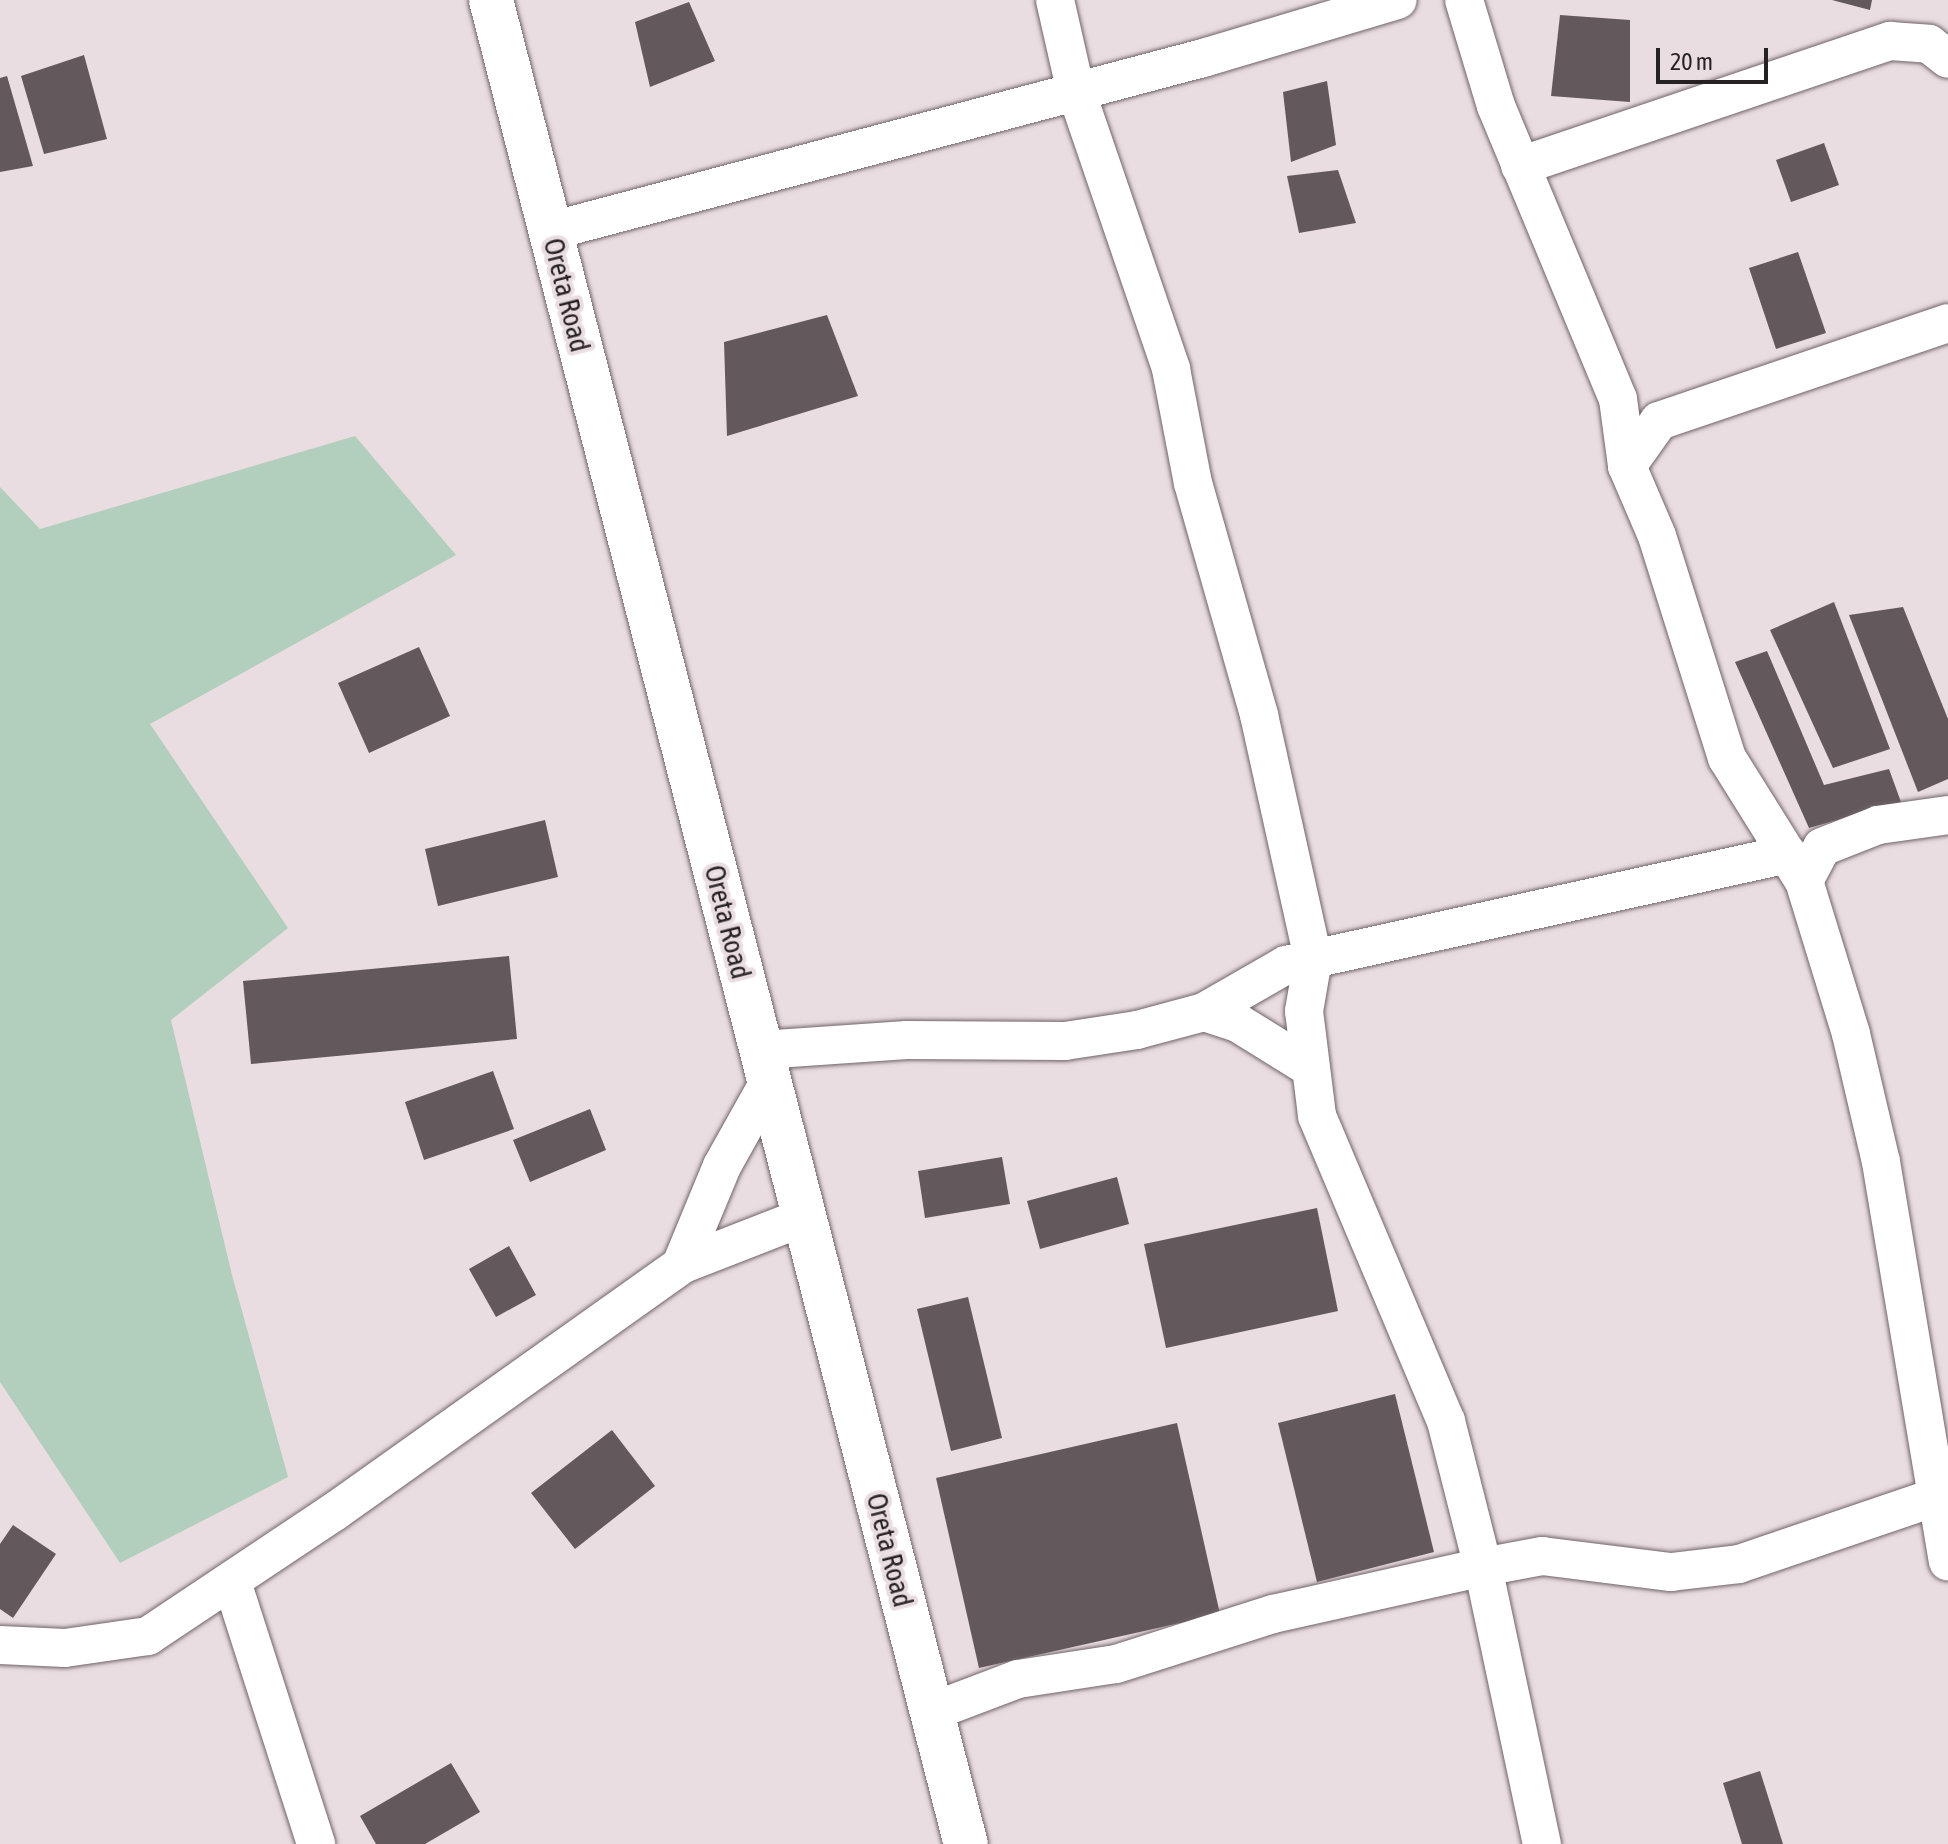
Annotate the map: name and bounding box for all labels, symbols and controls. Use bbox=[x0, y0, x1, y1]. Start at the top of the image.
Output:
scale bar bbox=[1660, 32, 1772, 82]
text: 20 m bbox=[1670, 48, 1713, 75]
street label: Oreta Road bbox=[537, 235, 597, 355]
street label: Oreta Road bbox=[698, 862, 758, 982]
street label: Oreta Road bbox=[860, 1490, 920, 1610]

